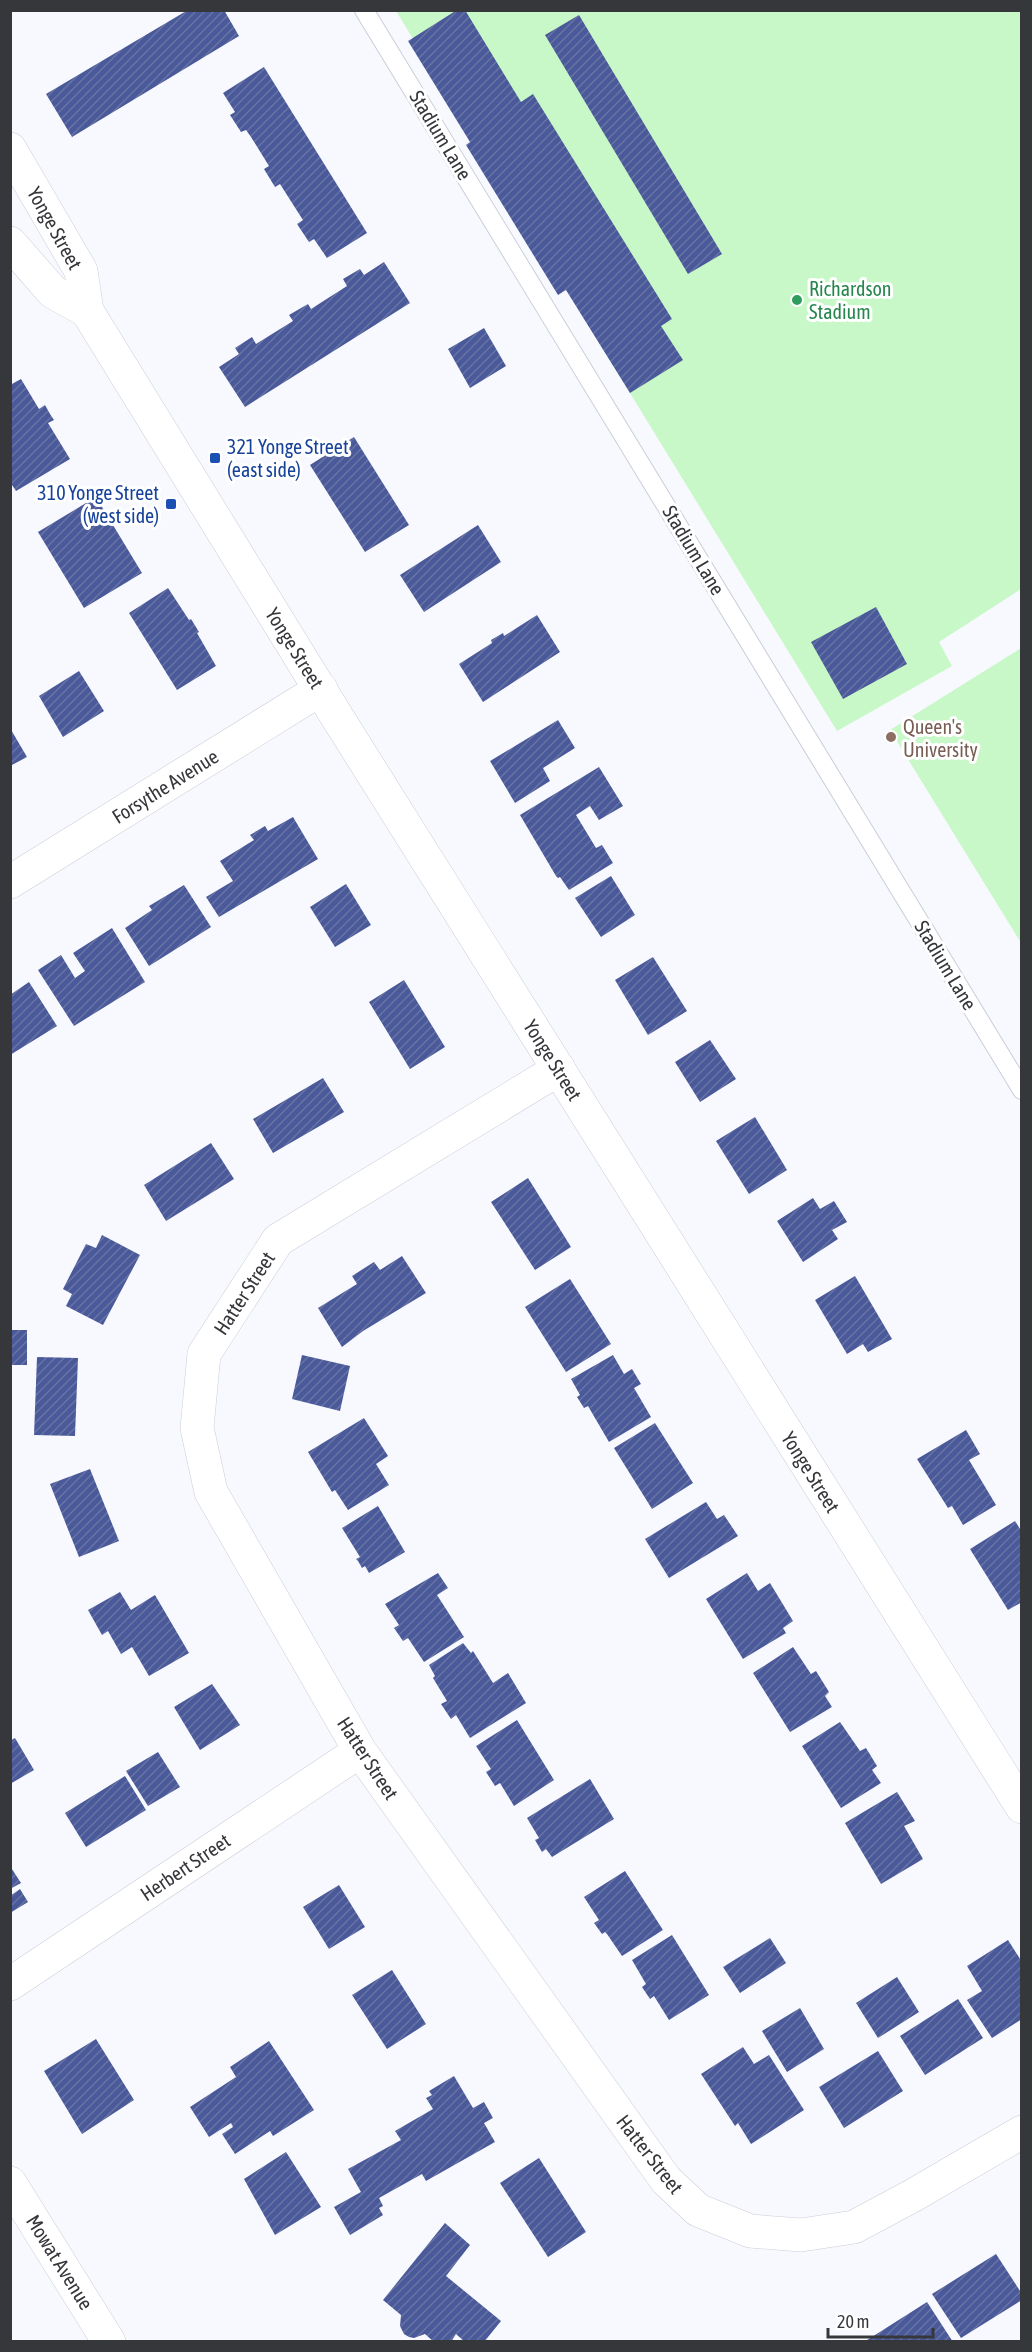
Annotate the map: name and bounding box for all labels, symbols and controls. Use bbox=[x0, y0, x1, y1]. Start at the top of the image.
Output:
street label: Stadium Lane bbox=[405, 86, 477, 184]
street label: Yonge Street bbox=[23, 183, 87, 273]
place label: Richardson Stadium bbox=[809, 277, 892, 323]
marker: Richardson Stadium bbox=[790, 293, 804, 307]
place label: 321 Yonge Street (east side) bbox=[227, 435, 349, 481]
marker: 321 Yonge Street (east side) bbox=[208, 451, 222, 465]
place label: 310 Yonge Street (west side) bbox=[37, 481, 159, 527]
marker: 310 Yonge Street (west side) bbox=[164, 497, 178, 511]
street label: Stadium Lane bbox=[658, 501, 730, 599]
street label: Yonge Street bbox=[261, 603, 329, 693]
place label: Queen's University bbox=[903, 715, 978, 761]
marker: Queen's University bbox=[884, 730, 898, 744]
street label: Forsythe Avenue bbox=[108, 744, 222, 828]
street label: Stadium Lane bbox=[910, 916, 982, 1014]
street label: Yonge Street bbox=[519, 1015, 587, 1105]
street label: Hatter Street bbox=[209, 1247, 279, 1339]
street label: Yonge Street bbox=[777, 1427, 845, 1517]
street label: Hatter Street bbox=[333, 1712, 403, 1804]
street label: Herbert Street bbox=[136, 1828, 234, 1905]
street label: Hatter Street bbox=[612, 2110, 688, 2198]
street label: Mowat Avenue bbox=[22, 2210, 98, 2314]
scale bar bbox=[828, 2301, 933, 2339]
text: 20 m bbox=[837, 2311, 869, 2332]

